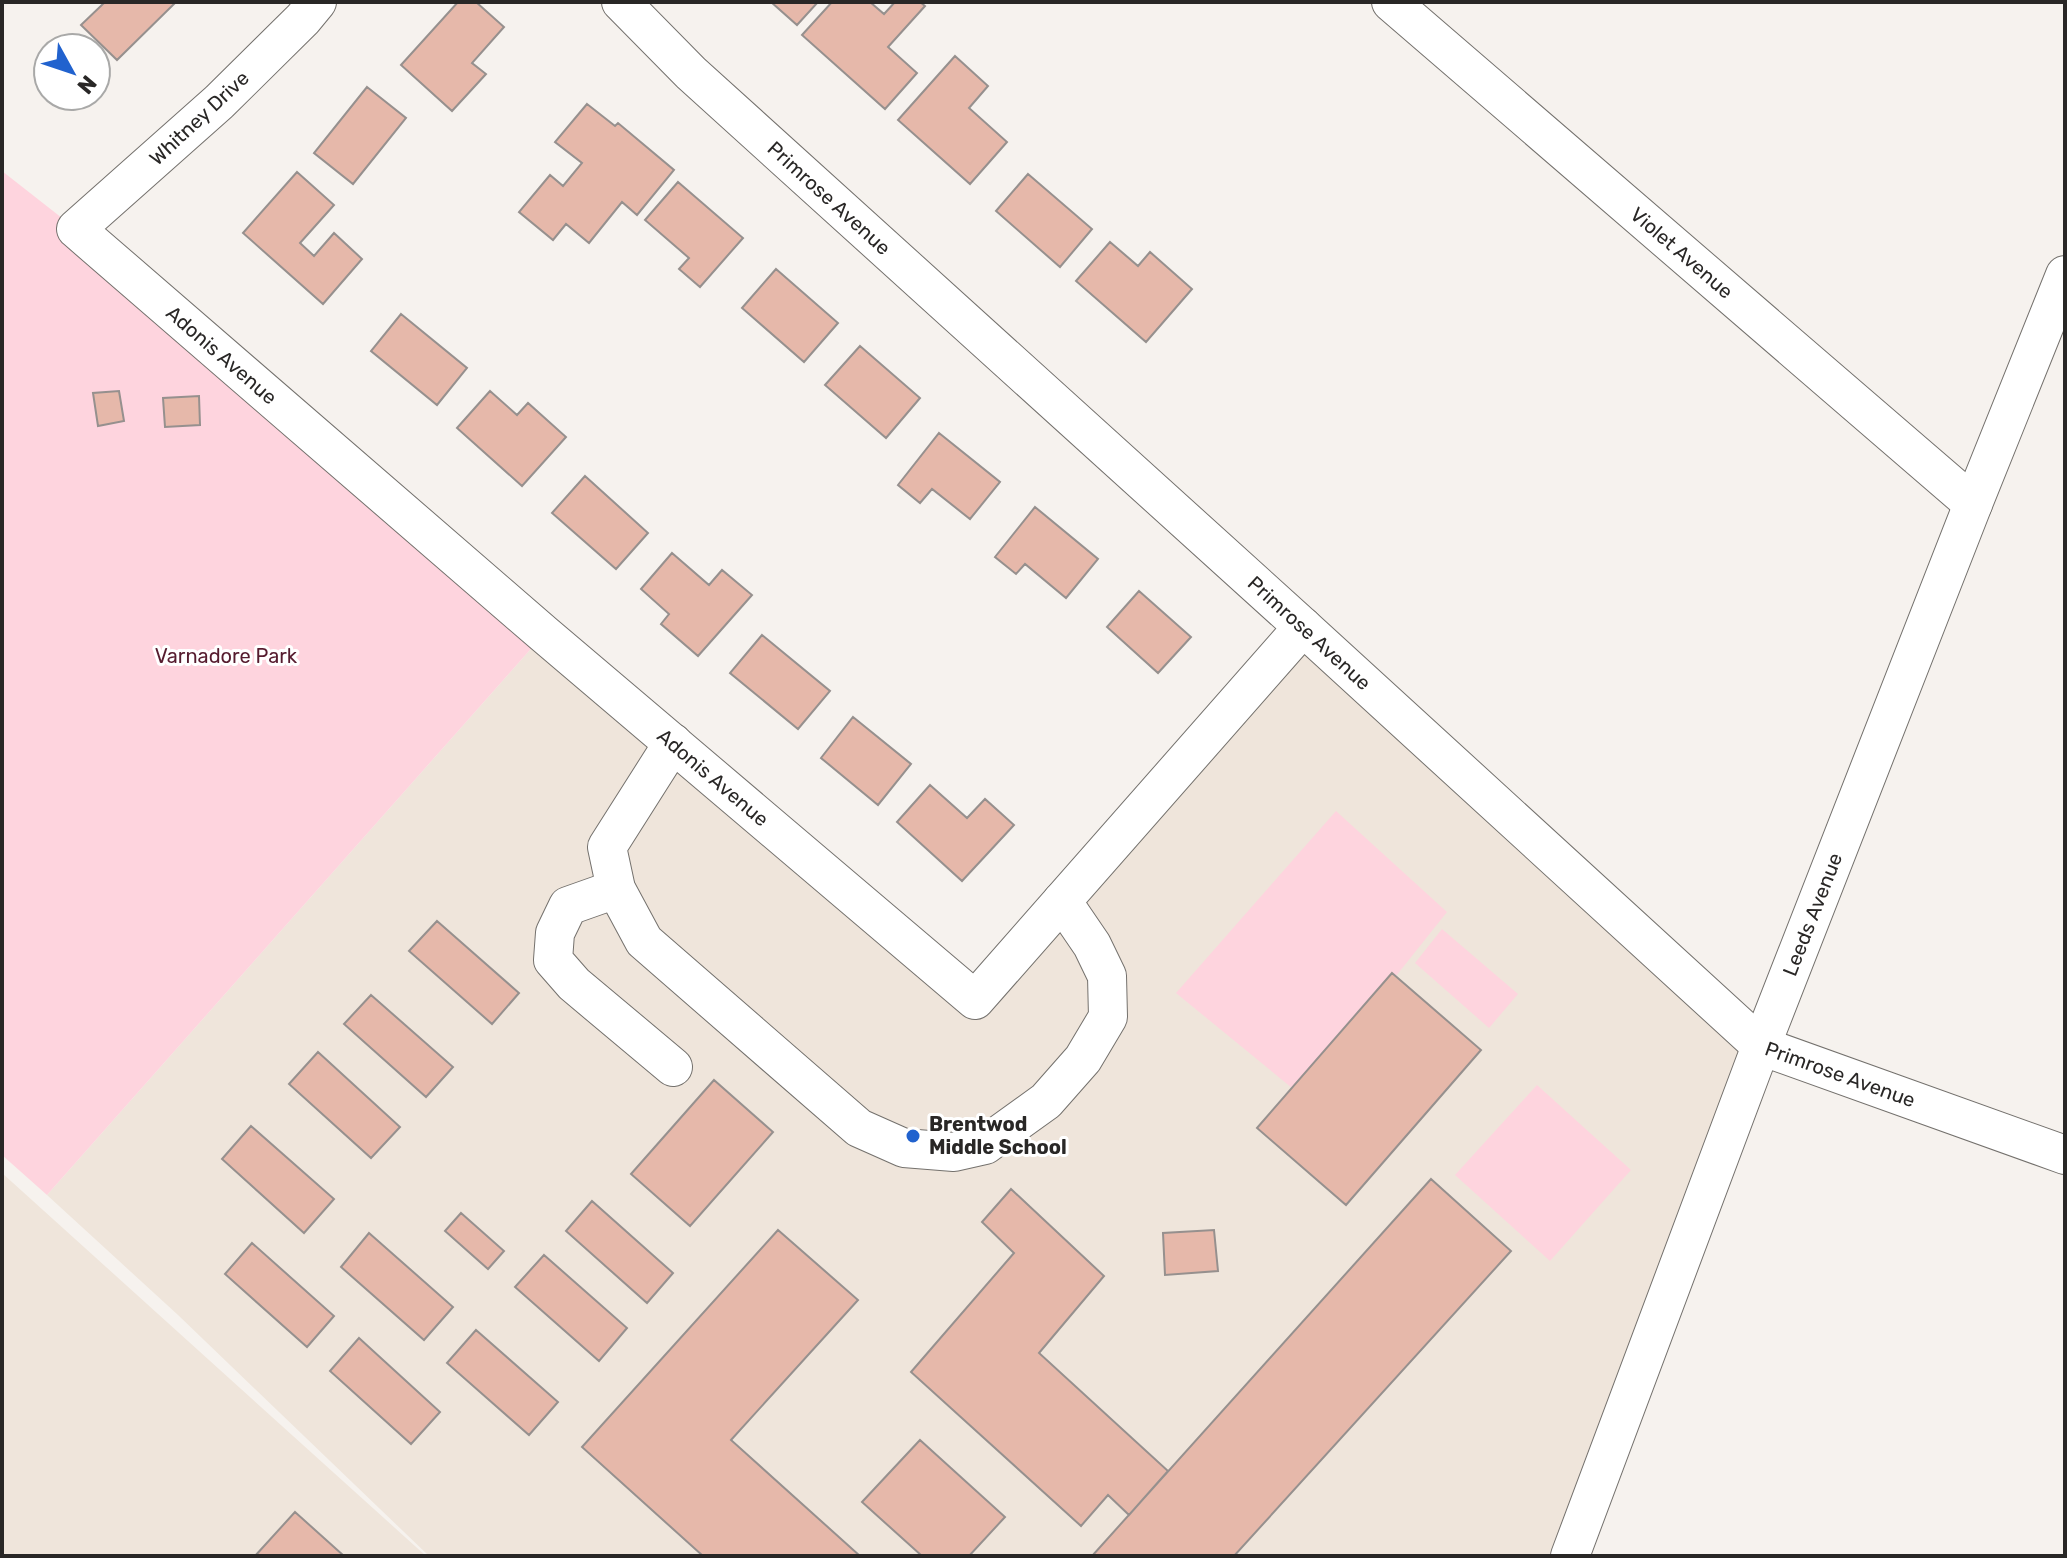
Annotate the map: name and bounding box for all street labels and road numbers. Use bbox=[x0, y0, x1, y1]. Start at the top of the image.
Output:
street label: Whitney Drive bbox=[144, 66, 254, 170]
street label: Primrose Avenue bbox=[763, 136, 896, 260]
street label: Violet Avenue bbox=[1626, 202, 1738, 304]
street label: Adonis Avenue bbox=[162, 301, 282, 409]
street label: Primrose Avenue bbox=[1243, 571, 1376, 695]
street label: Adonis Avenue bbox=[653, 724, 773, 831]
street label: Leeds Avenue bbox=[1778, 849, 1847, 979]
street label: Primrose Avenue bbox=[1762, 1036, 1918, 1112]

